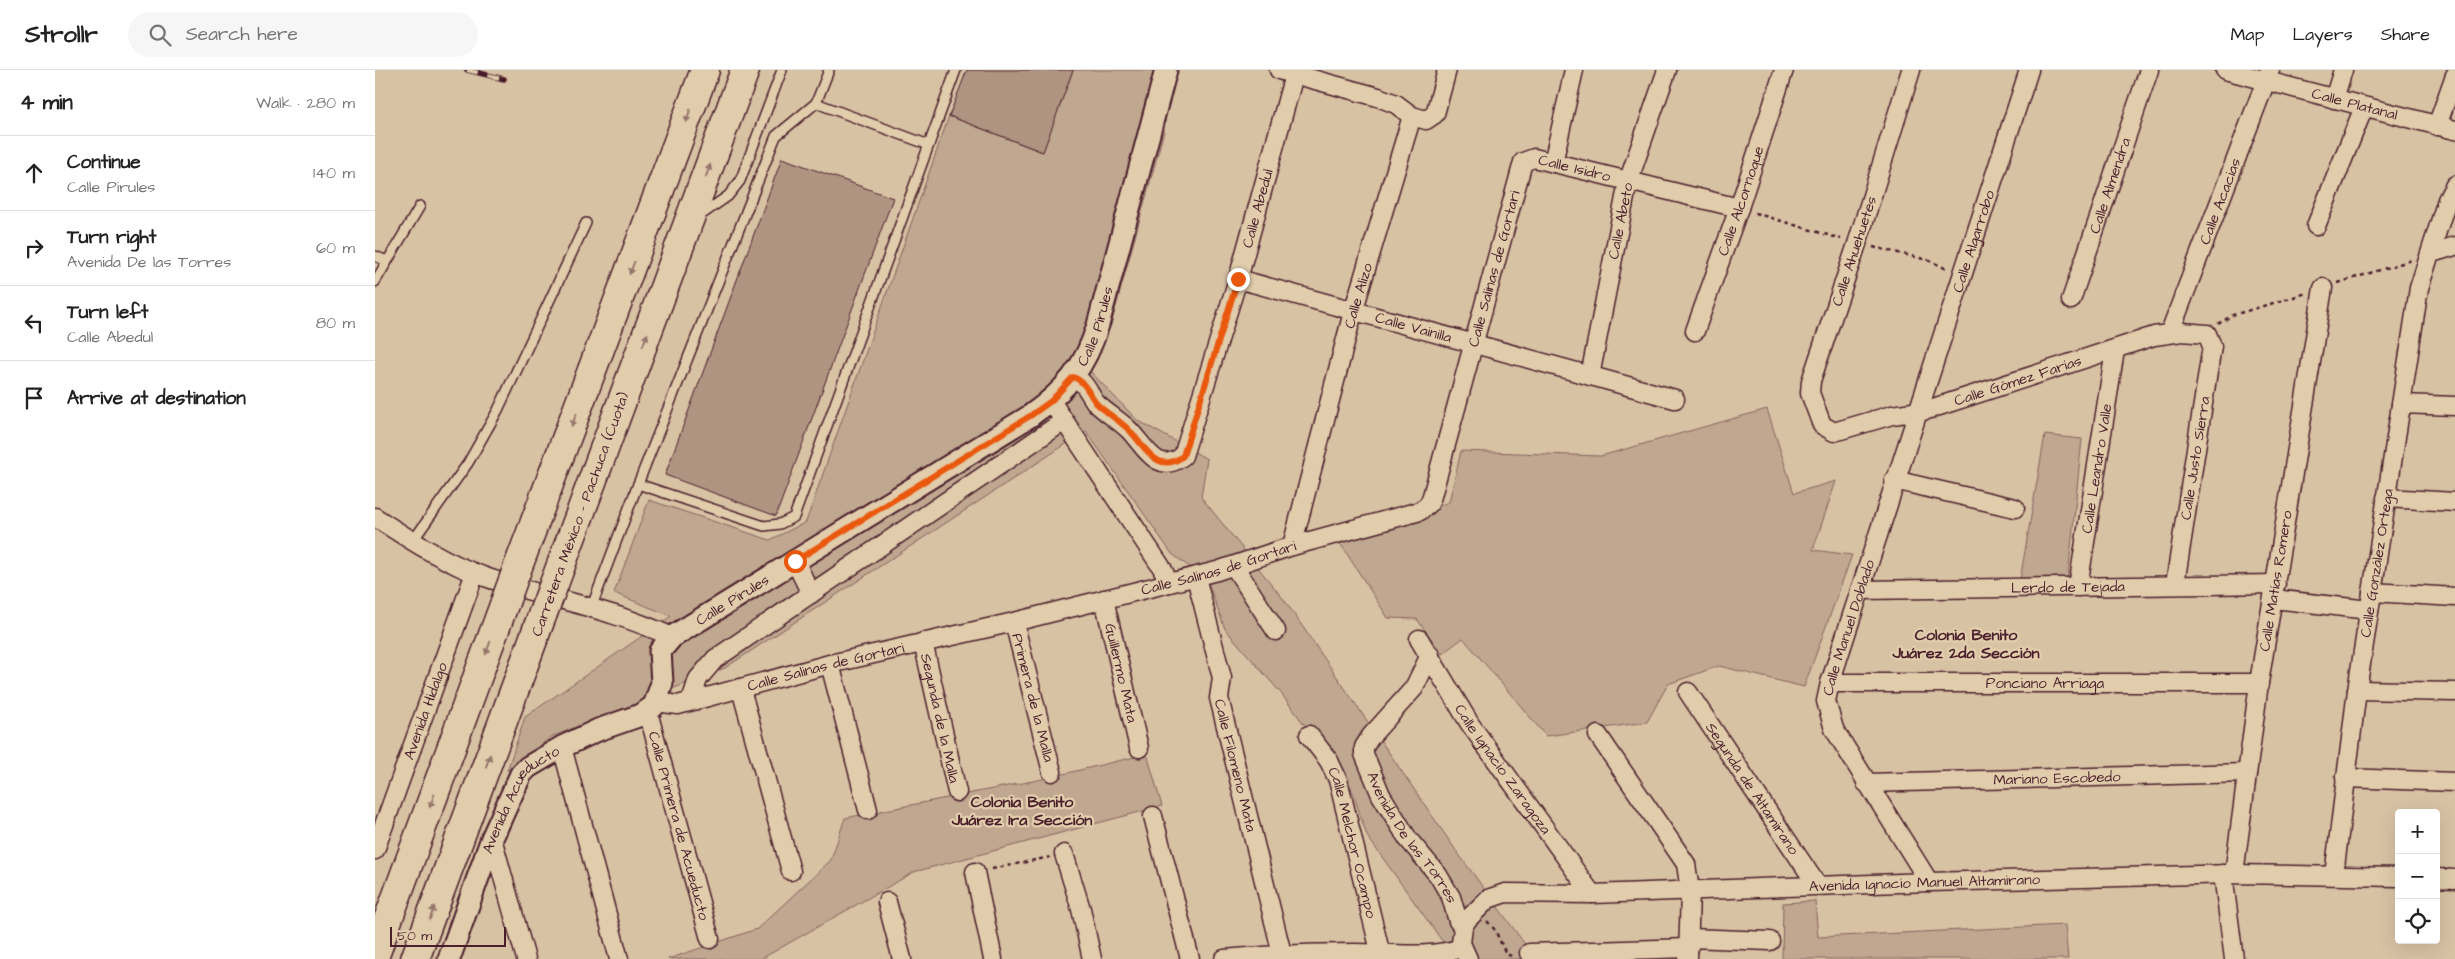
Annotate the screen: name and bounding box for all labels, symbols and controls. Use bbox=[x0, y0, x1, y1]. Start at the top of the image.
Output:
search box bbox=[128, 12, 478, 57]
text: Strollr bbox=[25, 18, 98, 52]
icon: search bbox=[146, 21, 174, 49]
text: Search here bbox=[186, 21, 298, 48]
text: Map bbox=[2230, 22, 2264, 47]
text: Layers bbox=[2292, 22, 2353, 47]
text: Share bbox=[2381, 22, 2430, 47]
street label: Calle Platanal bbox=[2309, 83, 2400, 126]
text: 4 min bbox=[20, 88, 73, 117]
text: Walk · 280 m bbox=[256, 92, 355, 114]
one-way arrow bbox=[684, 109, 692, 124]
street label: Calle Almendra bbox=[2084, 134, 2136, 236]
street label: Calle Alcornoque bbox=[1713, 143, 1770, 259]
text: Continue bbox=[67, 149, 141, 176]
street label: Calle Isidro bbox=[1536, 149, 1613, 187]
street label: Calle Acacias bbox=[2194, 155, 2247, 248]
icon: ahead bbox=[20, 159, 48, 187]
text: 140 m bbox=[313, 162, 355, 184]
one-way arrow bbox=[704, 163, 712, 178]
street label: Calle Abedul bbox=[1237, 167, 1279, 250]
text: Calle Pirules bbox=[67, 176, 155, 198]
street label: Calle Abeto bbox=[1603, 180, 1639, 261]
street label: Calle Algarrobo bbox=[1947, 187, 2000, 295]
street label: Calle Salinas de Gortari bbox=[1463, 188, 1526, 349]
street label: Calle Ahuehuetes bbox=[1827, 193, 1882, 309]
text: Turn right bbox=[67, 224, 156, 251]
icon: right bbox=[20, 234, 48, 262]
text: 60 m bbox=[316, 237, 355, 259]
text: Avenida De las Torres bbox=[67, 251, 231, 273]
street label: Calle Alizo bbox=[1339, 260, 1378, 331]
one-way arrow bbox=[628, 261, 636, 276]
route end bbox=[1227, 268, 1250, 291]
street label: Calle Pirules bbox=[1072, 284, 1119, 370]
text: Turn left bbox=[67, 299, 148, 326]
street label: Calle Vainilla bbox=[1373, 307, 1454, 348]
icon: left bbox=[20, 309, 48, 337]
text: 80 m bbox=[316, 312, 355, 334]
text: Calle Abedul bbox=[67, 326, 153, 348]
one-way arrow bbox=[642, 332, 649, 347]
street label: Calle Gómez Farías bbox=[1951, 350, 2085, 412]
icon: arrive bbox=[20, 384, 48, 412]
text: Arrive at destination bbox=[67, 385, 246, 412]
street label: Carretera México - Pachuca (Cuota) bbox=[526, 389, 635, 639]
street label: Calle Justo Sierra bbox=[2175, 394, 2216, 521]
street label: Calle Leandro Valle bbox=[2077, 402, 2117, 535]
one-way arrow bbox=[570, 413, 578, 428]
street label: Calle González Ortega bbox=[2355, 487, 2399, 639]
street label: Calle Matías Romero bbox=[2254, 509, 2298, 653]
street label: Calle Salinas de Gortari bbox=[1139, 535, 1299, 601]
route start bbox=[784, 550, 807, 573]
street label: Calle Manuel Doblado bbox=[1818, 557, 1881, 698]
street label: Calle Pirules bbox=[692, 569, 774, 631]
street label: Lerdo de Tejada bbox=[2011, 576, 2125, 599]
street label: Guillermo Mata bbox=[1099, 621, 1143, 725]
district label: Colonia Benito Juárez 2da Sección bbox=[1891, 624, 2040, 664]
street label: Primera de la Malla bbox=[1006, 631, 1059, 765]
street label: Calle Salinas de Gortari bbox=[745, 637, 907, 697]
one-way arrow bbox=[484, 641, 492, 655]
street label: Segunda de la Malla bbox=[915, 651, 965, 785]
street label: Avenida Hidalgo bbox=[399, 659, 453, 762]
street label: Ponciano Arriaga bbox=[1986, 673, 2105, 695]
street label: Calle Filomeno Mata bbox=[1209, 697, 1262, 835]
street label: Calle Ignacio Zaragoza bbox=[1449, 700, 1556, 839]
street label: Segunda de Altamirano bbox=[1700, 718, 1804, 860]
street label: Calle Primera de Acueducto bbox=[643, 729, 715, 923]
street label: Avenida Acueducto bbox=[477, 740, 564, 857]
one-way arrow bbox=[484, 753, 492, 768]
street label: Calle Melchor Ocampo bbox=[1322, 763, 1382, 921]
street label: Mariano Escobedo bbox=[1993, 766, 2121, 791]
street label: Avenida De las Torres bbox=[1361, 768, 1462, 906]
district label: Colonia Benito Juárez 1ra Sección bbox=[951, 791, 1092, 831]
one-way arrow bbox=[428, 793, 435, 808]
map controls bbox=[2395, 809, 2440, 944]
button: + bbox=[2395, 809, 2440, 854]
button: − bbox=[2395, 854, 2440, 899]
street label: Avenida Ignacio Manuel Altamirano bbox=[1808, 869, 2041, 897]
button: locate bbox=[2395, 899, 2440, 944]
one-way arrow bbox=[429, 906, 436, 921]
scale bar bbox=[390, 924, 506, 947]
text: 50 m bbox=[397, 926, 432, 946]

